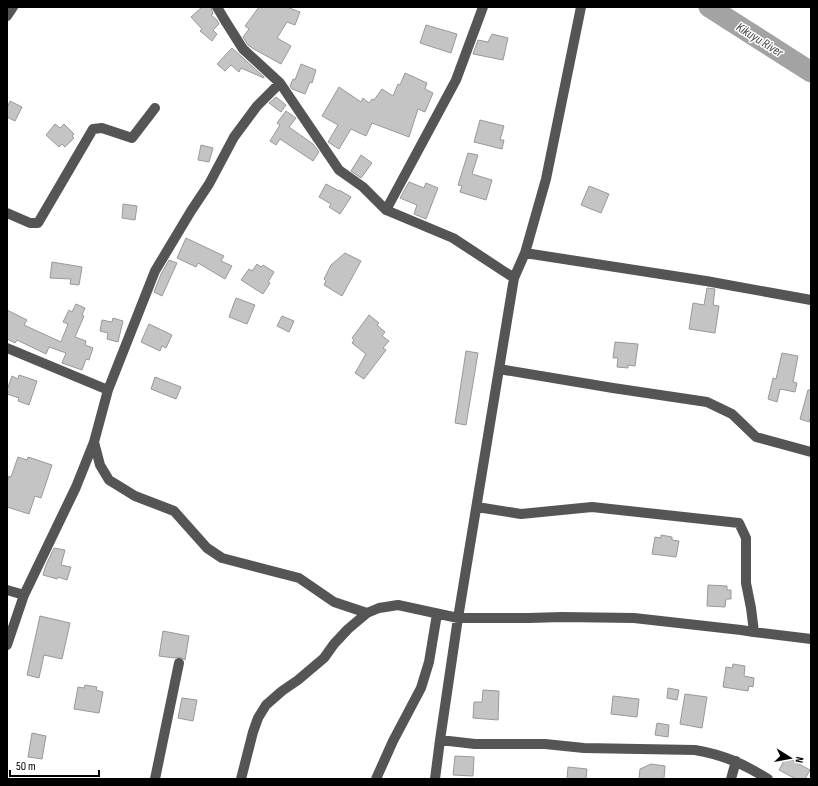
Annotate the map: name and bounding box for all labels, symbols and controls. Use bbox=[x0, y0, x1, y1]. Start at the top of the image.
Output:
water label: Kikuyu River bbox=[733, 19, 787, 61]
north arrow bbox=[770, 738, 810, 778]
scale bar bbox=[10, 752, 99, 778]
text: N bbox=[792, 756, 806, 764]
text: 50 m bbox=[16, 759, 36, 774]

